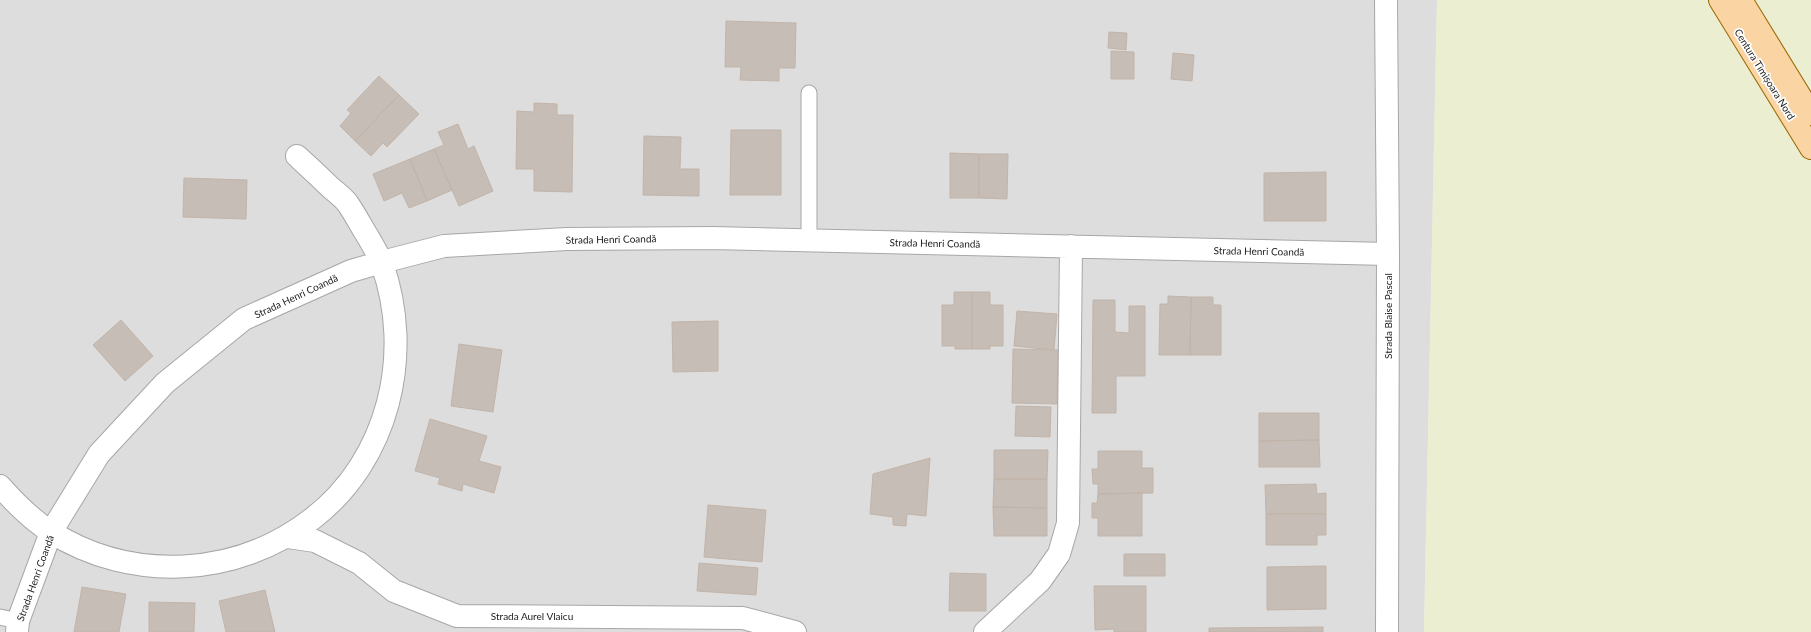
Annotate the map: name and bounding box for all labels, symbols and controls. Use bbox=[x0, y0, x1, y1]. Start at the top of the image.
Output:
street label: Centura Timișoara Nord bbox=[1732, 27, 1798, 121]
street label: Strada Henri Coandă bbox=[566, 232, 657, 246]
street label: Strada Henri Coandă bbox=[890, 236, 981, 250]
street label: Strada Henri Coandă bbox=[1214, 244, 1305, 258]
street label: Strada Henri Coandă bbox=[252, 271, 340, 321]
street label: Strada Blaise Pascal bbox=[1382, 273, 1394, 359]
street label: Strada Henri Coandă bbox=[14, 533, 56, 623]
street label: Strada Aurel Vlaicu bbox=[491, 610, 573, 622]

